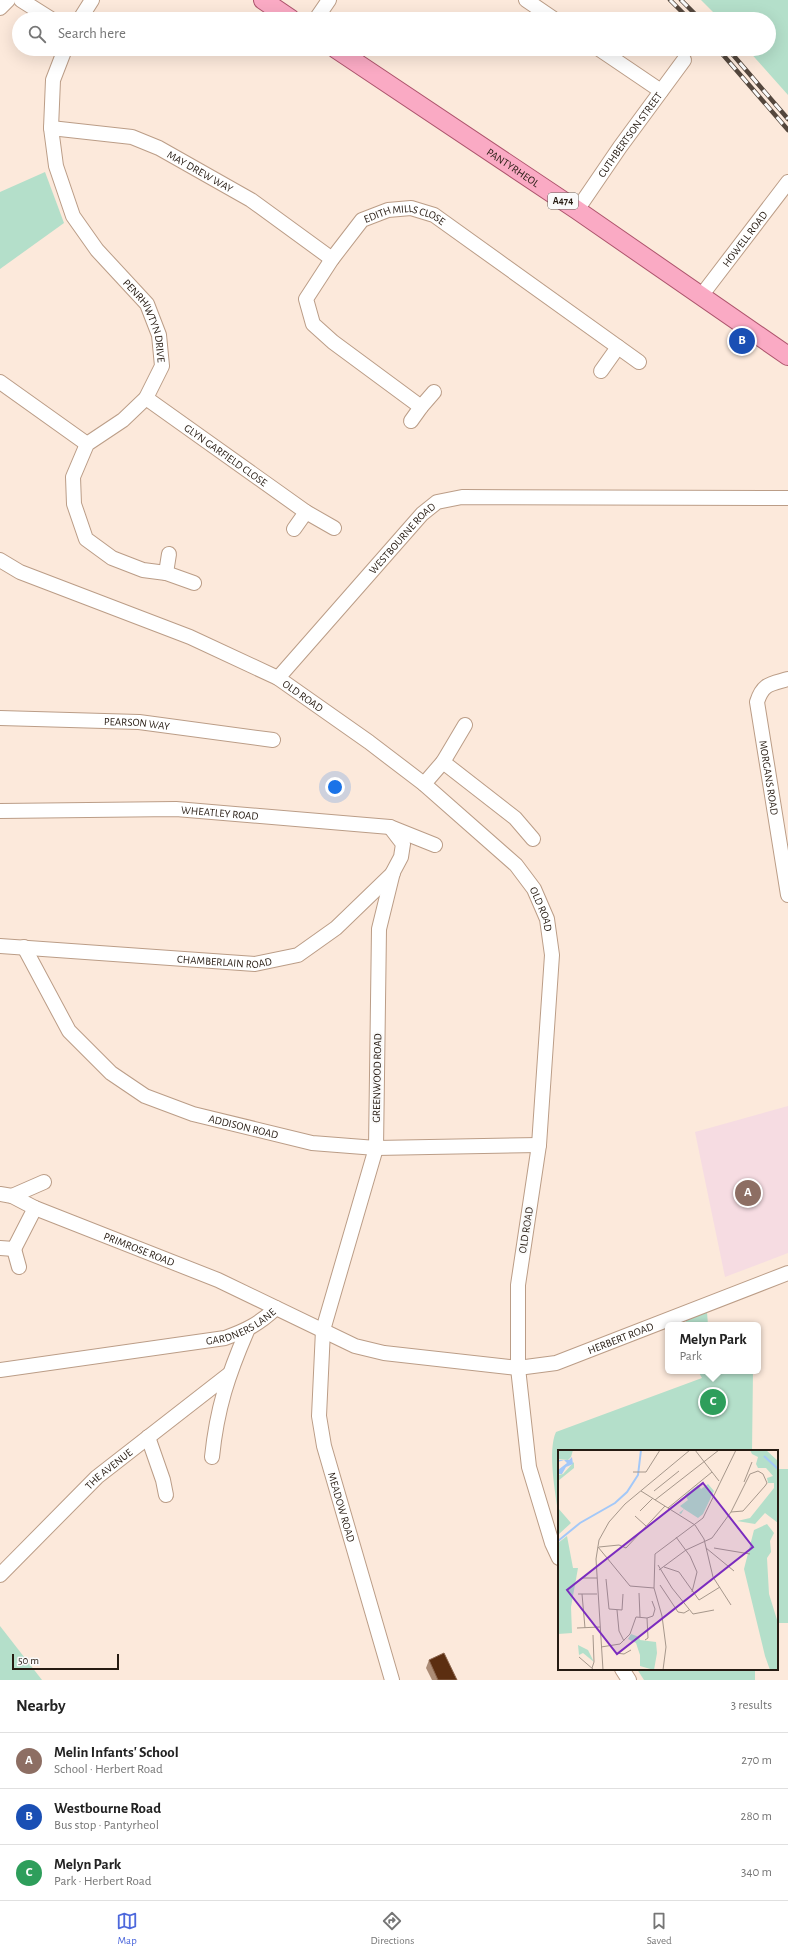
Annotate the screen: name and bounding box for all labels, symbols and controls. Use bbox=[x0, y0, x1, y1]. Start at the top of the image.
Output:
search box bbox=[12, 12, 776, 56]
icon: search bbox=[26, 23, 48, 45]
text: Search here bbox=[58, 26, 126, 41]
street label: CUTHBERTSON STREET bbox=[596, 90, 664, 179]
street label: PANTYRHEOL bbox=[485, 146, 542, 189]
street label: MAY DREW WAY bbox=[165, 148, 235, 194]
road number: A474 bbox=[548, 193, 578, 209]
street label: EDITH MILLS CLOSE bbox=[362, 202, 448, 227]
street label: HOWELL ROAD bbox=[720, 209, 769, 269]
street label: PENRHIWTYN DRIVE bbox=[121, 277, 167, 364]
pin: B bbox=[729, 326, 755, 356]
street label: GLYN GARFIELD CLOSE bbox=[182, 422, 270, 488]
street label: WESTBOURNE ROAD bbox=[367, 500, 437, 576]
street label: OLD ROAD bbox=[281, 678, 325, 714]
street label: PEARSON WAY bbox=[104, 715, 171, 732]
street label: MORGANS ROAD bbox=[758, 740, 781, 816]
your location bbox=[325, 777, 345, 797]
street label: WHEATLEY ROAD bbox=[181, 804, 259, 821]
street label: OLD ROAD bbox=[528, 885, 554, 932]
street label: CHAMBERLAIN ROAD bbox=[177, 953, 273, 970]
street label: GREENWOOD ROAD bbox=[371, 1033, 383, 1123]
street label: ADDISON ROAD bbox=[208, 1113, 280, 1140]
pin: A bbox=[735, 1178, 761, 1208]
street label: OLD ROAD bbox=[517, 1206, 535, 1254]
street label: PRIMROSE ROAD bbox=[102, 1230, 176, 1268]
street label: GARDNERS LANE bbox=[205, 1306, 278, 1346]
street label: HERBERT ROAD bbox=[586, 1320, 655, 1356]
popup bbox=[665, 1322, 761, 1374]
text: Melyn Park bbox=[679, 1332, 747, 1347]
text: Park bbox=[679, 1350, 702, 1363]
pin: C bbox=[700, 1387, 726, 1417]
street label: THE AVENUE bbox=[83, 1446, 135, 1491]
inset map bbox=[558, 1450, 778, 1670]
street label: MEADOW ROAD bbox=[326, 1471, 357, 1543]
scale bar bbox=[12, 1652, 119, 1671]
text: 50 m bbox=[18, 1655, 39, 1666]
text: Nearby bbox=[16, 1697, 66, 1714]
text: 3 results bbox=[731, 1699, 772, 1712]
text: Melin Infants' School bbox=[54, 1745, 179, 1760]
text: A bbox=[25, 1754, 33, 1767]
text: 270 m bbox=[741, 1754, 772, 1767]
text: School · Herbert Road bbox=[54, 1763, 163, 1776]
text: Westbourne Road bbox=[54, 1801, 161, 1816]
text: B bbox=[25, 1810, 33, 1823]
text: 280 m bbox=[741, 1810, 772, 1823]
text: Bus stop · Pantyrheol bbox=[54, 1819, 159, 1832]
text: Melyn Park bbox=[54, 1857, 121, 1872]
text: C bbox=[26, 1866, 32, 1879]
text: 340 m bbox=[741, 1866, 772, 1879]
text: Park · Herbert Road bbox=[54, 1875, 152, 1888]
tab: Map bbox=[116, 1910, 138, 1947]
tab: Directions bbox=[370, 1910, 414, 1947]
tab: Saved bbox=[647, 1910, 672, 1947]

